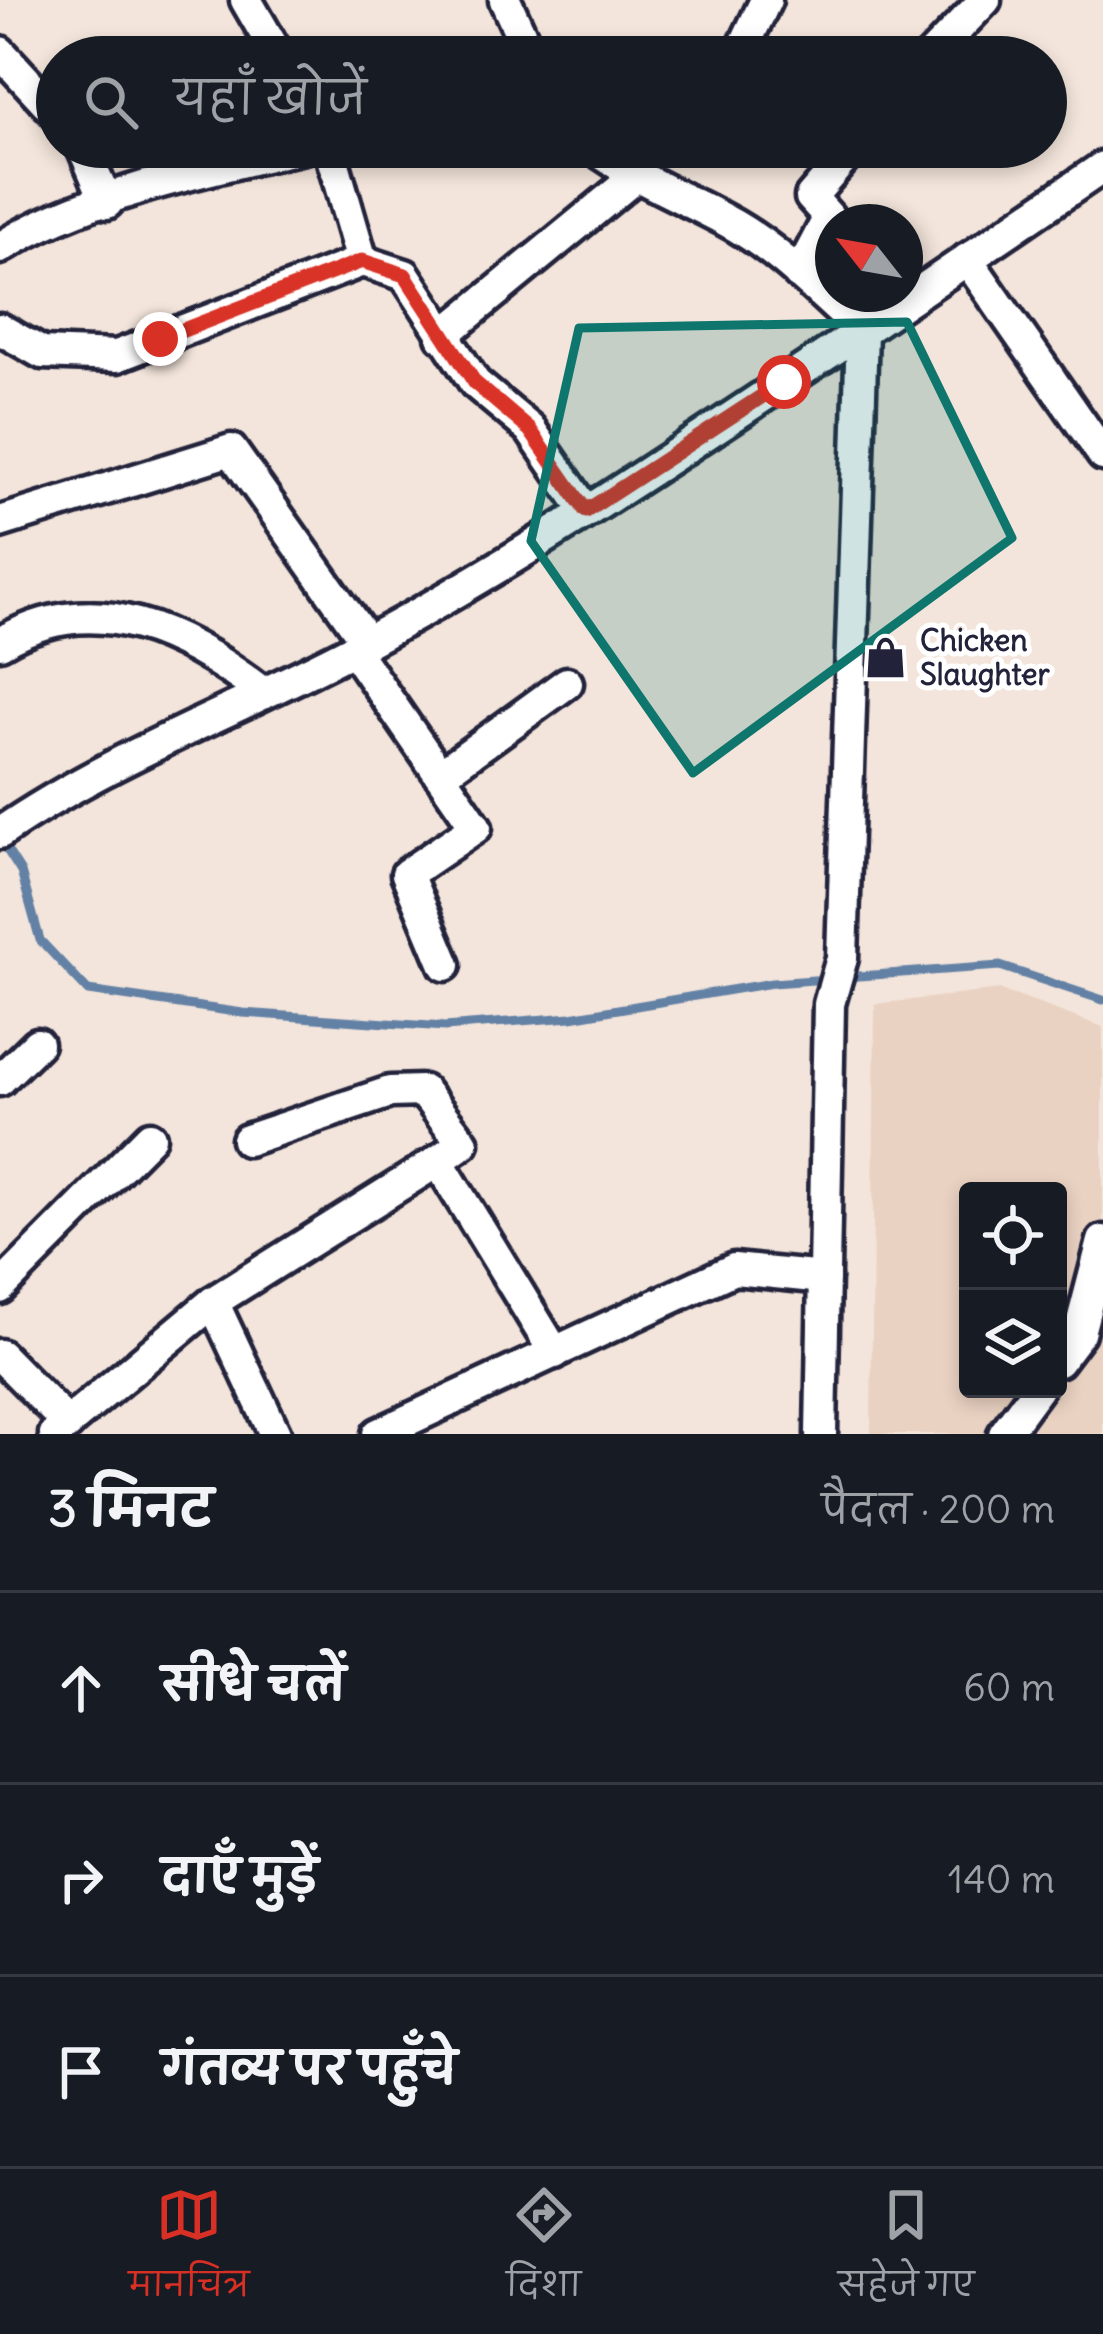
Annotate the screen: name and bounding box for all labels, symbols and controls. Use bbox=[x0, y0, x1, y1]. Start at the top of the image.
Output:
search box bbox=[36, 36, 1067, 168]
icon: search bbox=[78, 69, 144, 135]
text: यहाँ खोजें bbox=[174, 70, 367, 126]
north arrow bbox=[815, 204, 923, 312]
route end bbox=[133, 312, 187, 366]
route start bbox=[757, 355, 811, 409]
place label: Chicken Slaughter bbox=[920, 621, 1051, 693]
shop icon: Chicken Slaughter bbox=[863, 635, 909, 681]
map controls bbox=[959, 1182, 1067, 1398]
button: locate bbox=[959, 1182, 1067, 1290]
button: layers bbox=[959, 1290, 1067, 1398]
text: 3 मिनट bbox=[48, 1476, 213, 1540]
text: पैदल · 200 m bbox=[821, 1485, 1055, 1534]
icon: ahead bbox=[48, 1655, 114, 1721]
text: सीधे चलें bbox=[162, 1656, 345, 1712]
text: 60 m bbox=[963, 1663, 1055, 1712]
icon: right bbox=[48, 1847, 114, 1913]
text: दाएँ मुड़ें bbox=[162, 1848, 318, 1904]
text: 140 m bbox=[948, 1855, 1055, 1904]
icon: arrive bbox=[48, 2039, 114, 2105]
text: गंतव्य पर पहुँचे bbox=[162, 2040, 457, 2096]
tab: मानचित्र bbox=[128, 2182, 249, 2321]
tab: दिशा bbox=[506, 2182, 581, 2321]
tab: सहेजे गए bbox=[838, 2182, 975, 2321]

